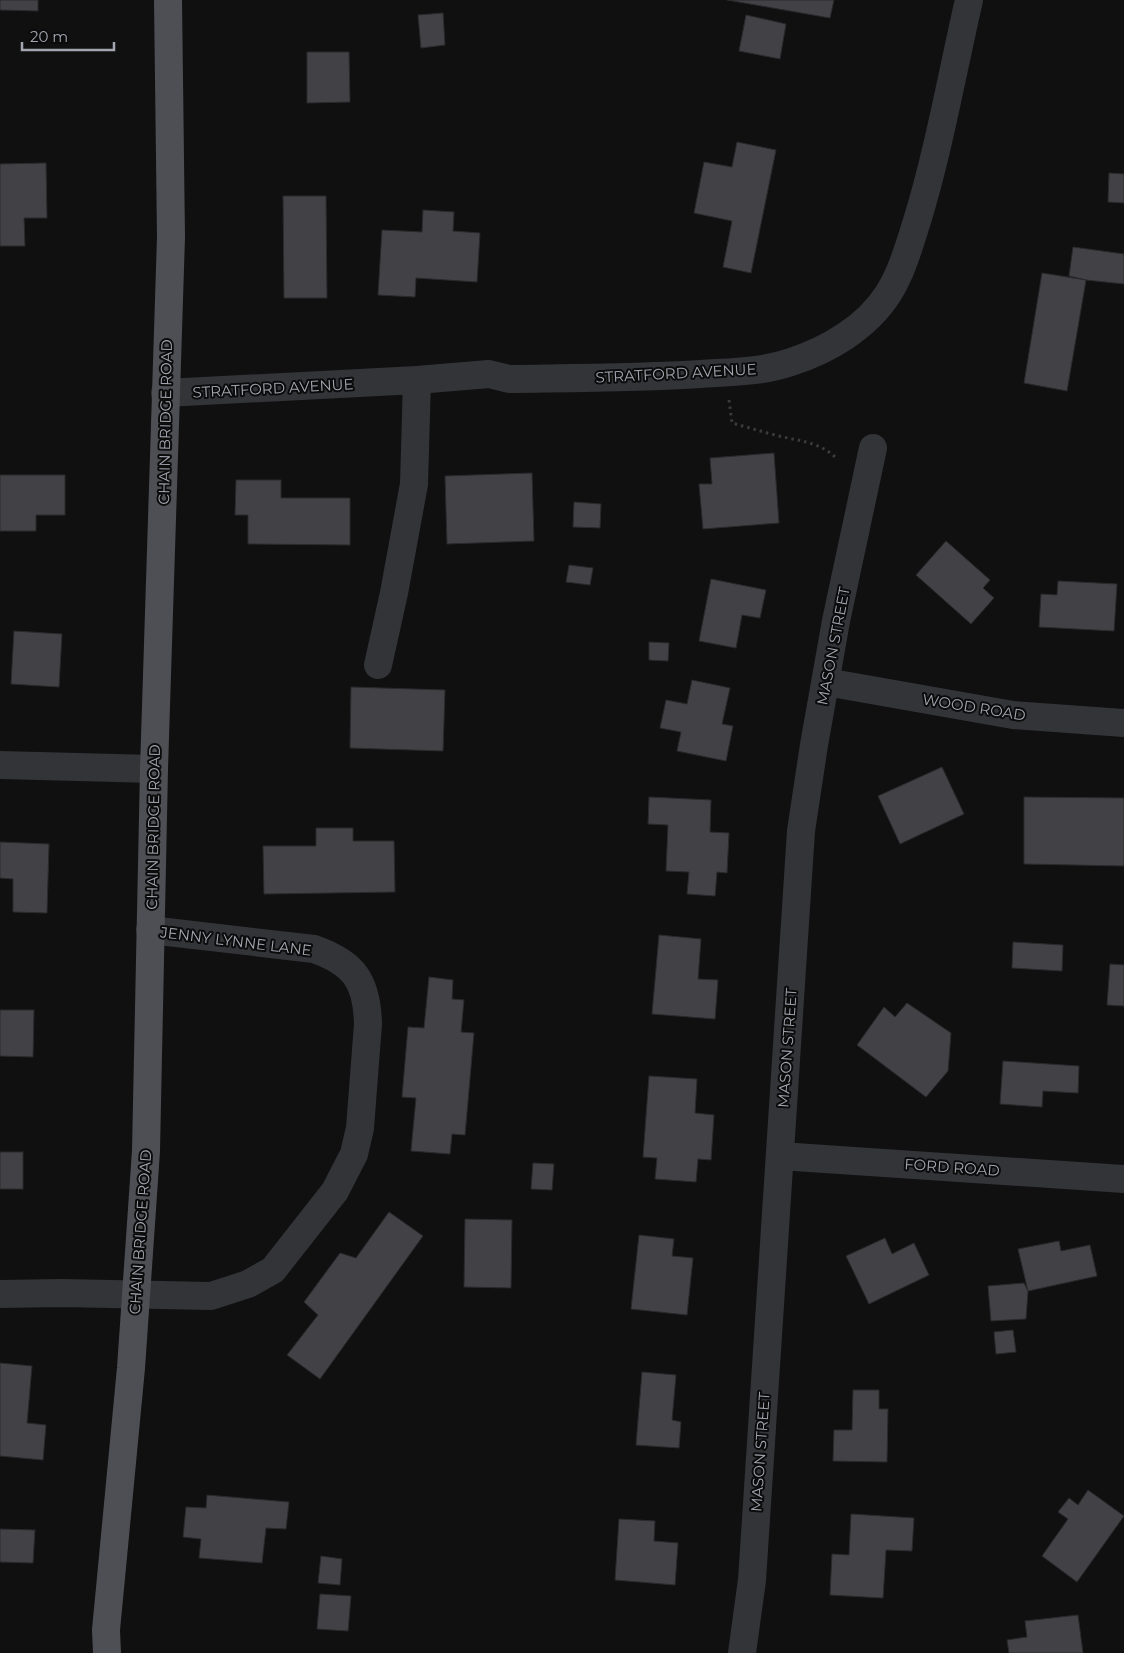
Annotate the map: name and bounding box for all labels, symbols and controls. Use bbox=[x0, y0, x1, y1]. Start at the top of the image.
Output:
scale bar bbox=[22, 20, 115, 52]
text: 20 m bbox=[30, 27, 68, 46]
street label: CHAIN BRIDGE ROAD bbox=[154, 339, 176, 505]
street label: STRATFORD AVENUE bbox=[595, 359, 757, 387]
street label: STRATFORD AVENUE bbox=[192, 374, 354, 402]
street label: MASON STREET bbox=[812, 585, 854, 707]
street label: WOOD ROAD bbox=[921, 689, 1027, 725]
street label: CHAIN BRIDGE ROAD bbox=[142, 744, 164, 910]
street label: JENNY LYNNE LANE bbox=[158, 922, 313, 960]
street label: MASON STREET bbox=[773, 987, 801, 1109]
street label: CHAIN BRIDGE ROAD bbox=[125, 1149, 155, 1315]
street label: FORD ROAD bbox=[904, 1154, 1000, 1180]
street label: MASON STREET bbox=[746, 1391, 774, 1513]

